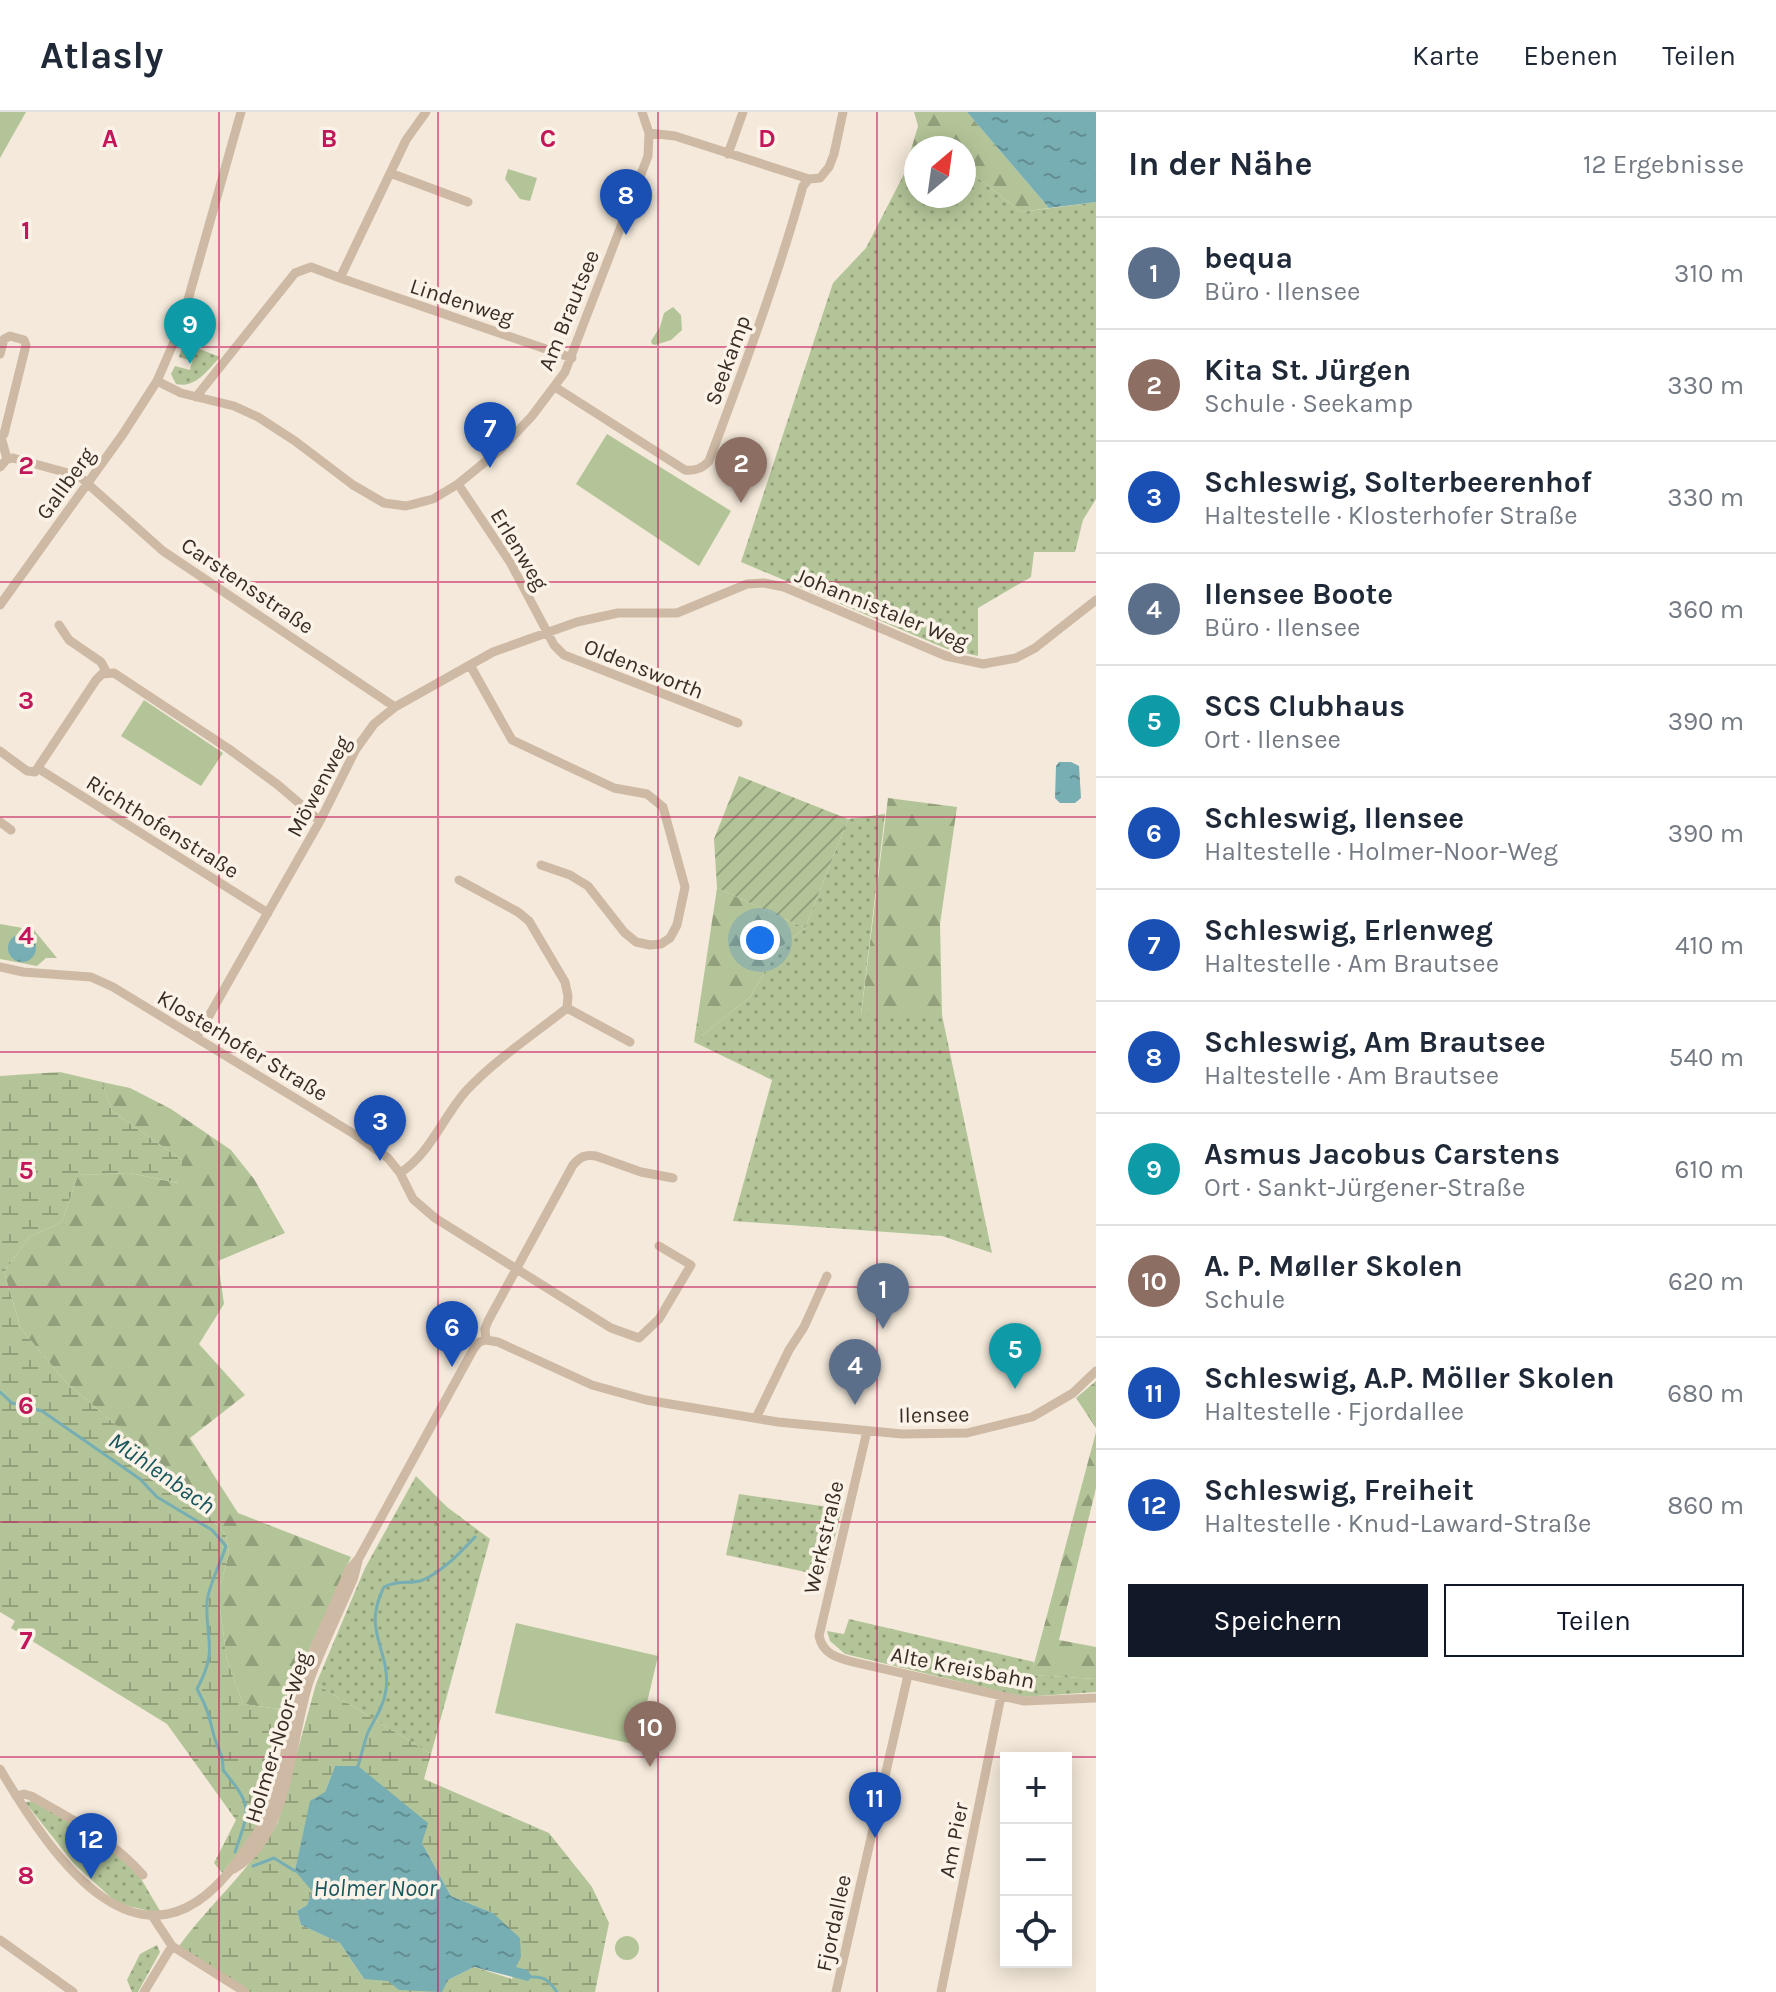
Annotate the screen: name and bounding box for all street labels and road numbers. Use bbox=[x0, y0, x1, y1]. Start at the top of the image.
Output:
street label: Am Brautsee bbox=[533, 246, 605, 375]
street label: Lindenweg bbox=[407, 273, 517, 331]
street label: Seekamp bbox=[700, 312, 756, 409]
street label: Gallberg bbox=[31, 442, 101, 525]
street label: Erlenweg bbox=[485, 504, 554, 596]
street label: Carstensstraße bbox=[176, 532, 319, 640]
street label: Johannistaler Weg bbox=[791, 562, 973, 656]
street label: Oldensworth bbox=[580, 633, 707, 705]
street label: Möwenweg bbox=[281, 731, 357, 842]
street label: Richthofenstraße bbox=[81, 769, 244, 884]
street label: Klosterhofer Straße bbox=[152, 985, 332, 1107]
street label: Ilensee bbox=[898, 1401, 970, 1429]
street label: Werkstraße bbox=[798, 1478, 850, 1596]
street label: Alte Kreisbahn bbox=[889, 1641, 1037, 1695]
street label: Holmer-Noor-Weg bbox=[240, 1648, 317, 1826]
street label: Am Pier bbox=[934, 1800, 974, 1880]
street label: Fjordallee bbox=[811, 1872, 857, 1974]

